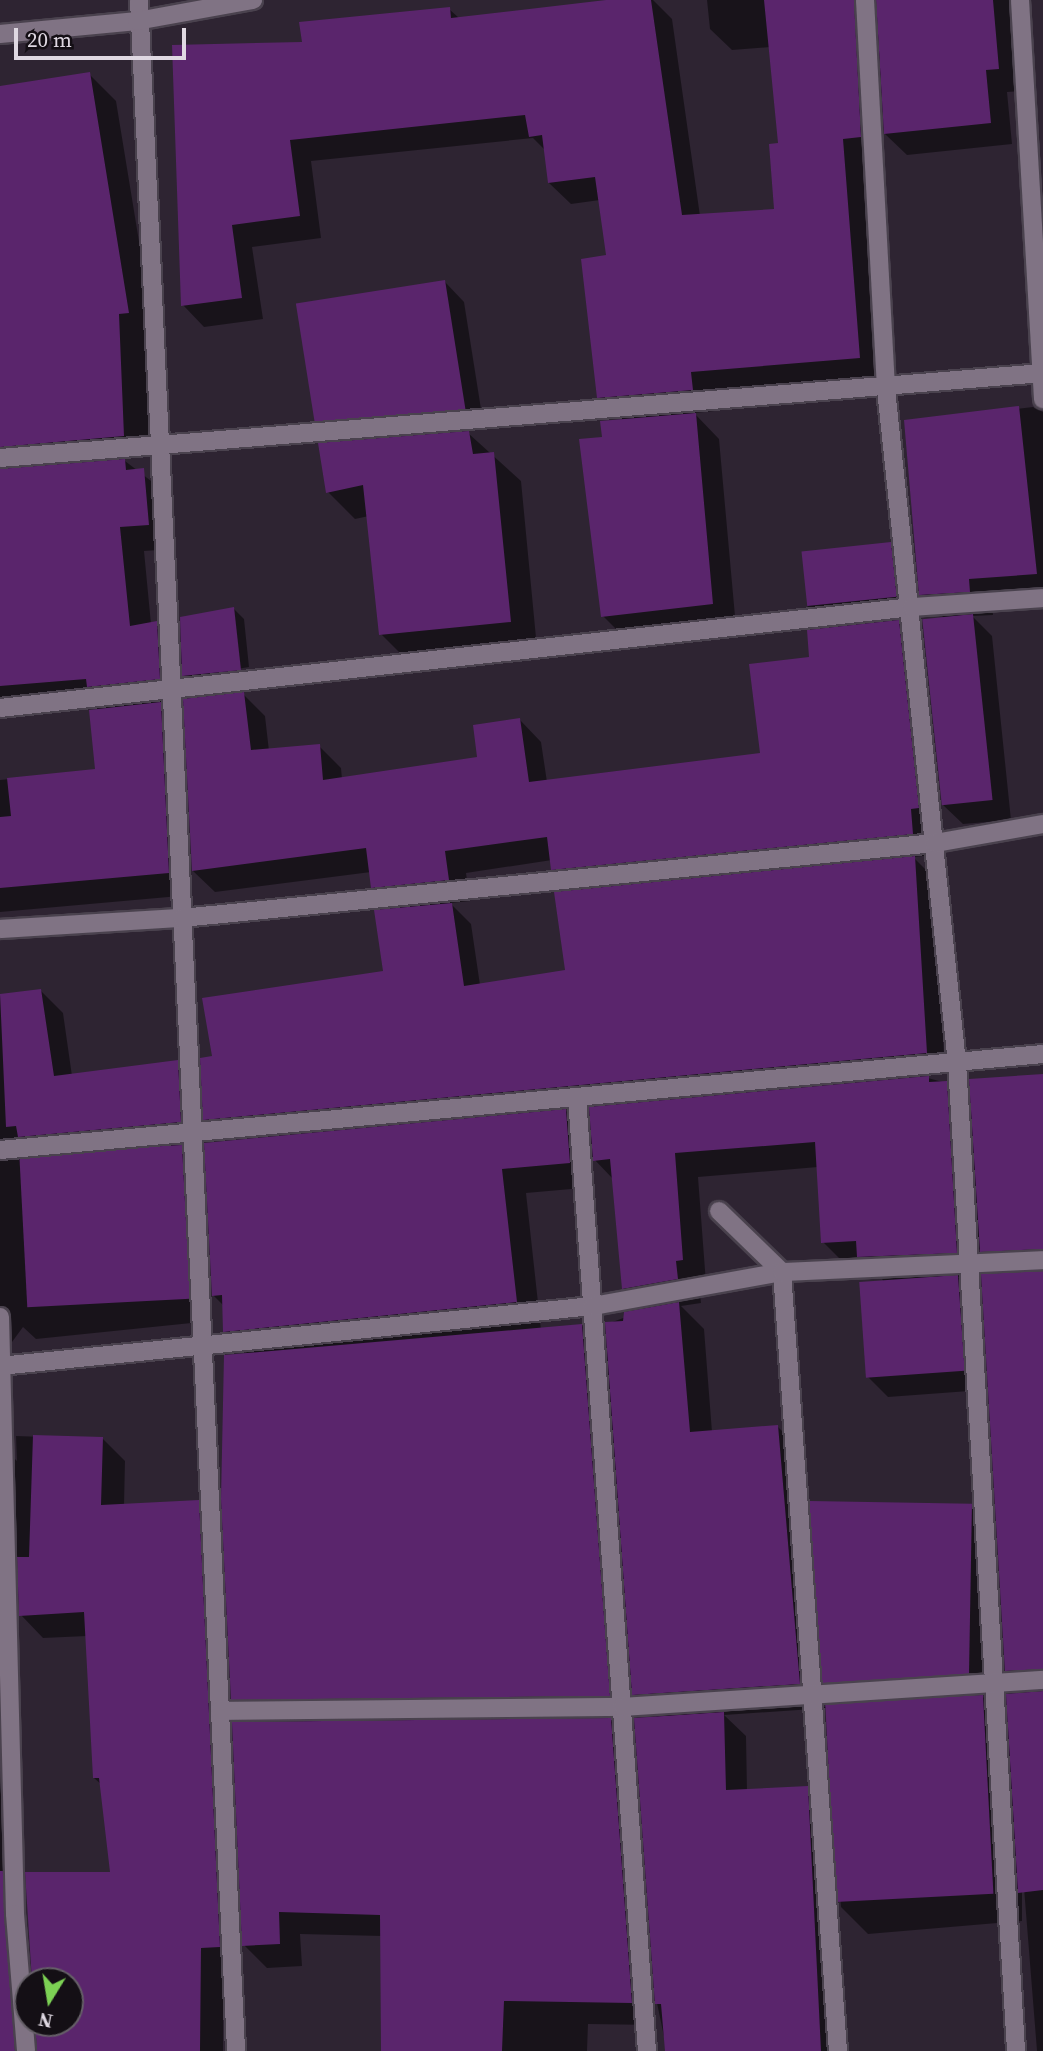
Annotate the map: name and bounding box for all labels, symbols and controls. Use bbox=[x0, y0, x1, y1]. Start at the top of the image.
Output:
scale bar bbox=[18, 14, 189, 58]
text: 20 m bbox=[27, 25, 72, 54]
north arrow bbox=[14, 1967, 84, 2037]
text: N bbox=[36, 2007, 55, 2035]

